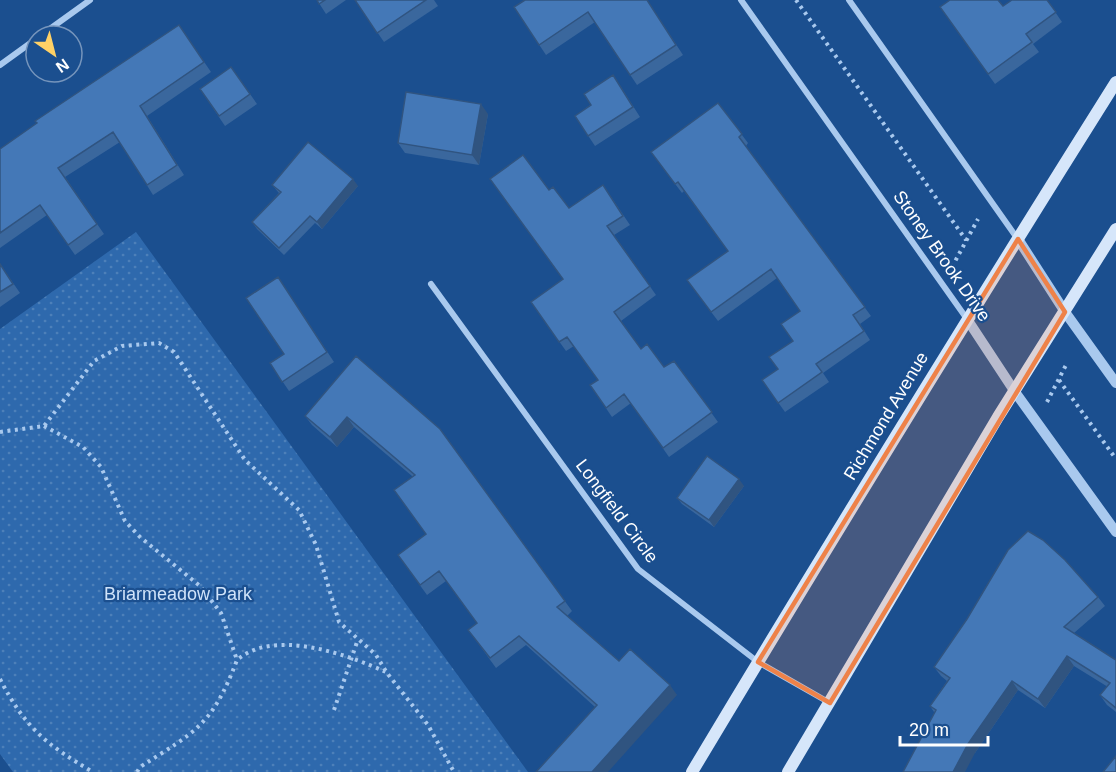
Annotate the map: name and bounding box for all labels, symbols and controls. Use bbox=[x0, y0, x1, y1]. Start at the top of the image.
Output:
north arrow bbox=[24, 24, 84, 84]
text: N bbox=[53, 56, 72, 76]
street label: Stoney Brook Drive bbox=[889, 187, 995, 325]
street label: Richmond Avenue bbox=[840, 348, 932, 484]
street label: Longfield Circle bbox=[572, 455, 662, 567]
park label: Briarmeadow Park bbox=[104, 584, 253, 604]
scale bar bbox=[900, 709, 988, 747]
text: 20 m bbox=[909, 720, 949, 740]

